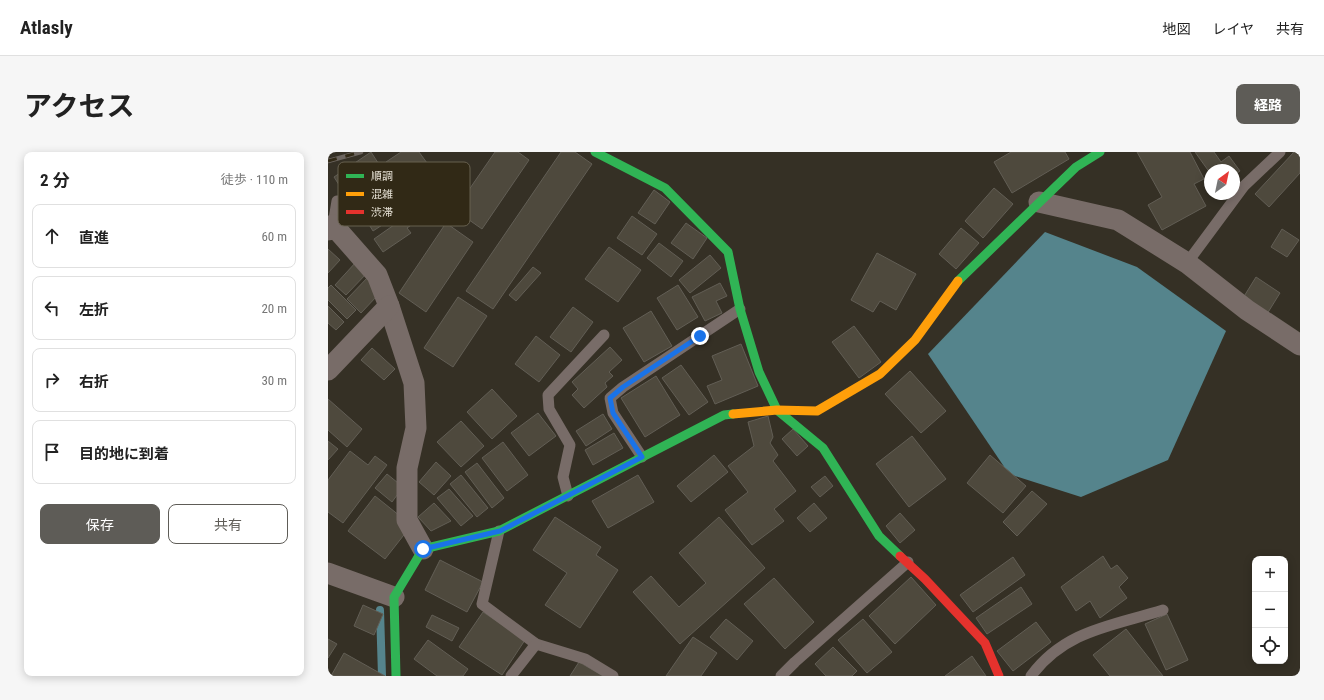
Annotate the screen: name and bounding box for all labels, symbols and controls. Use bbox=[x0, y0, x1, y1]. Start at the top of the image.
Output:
text: Atlasly bbox=[20, 16, 73, 39]
text: 地図 bbox=[1162, 21, 1190, 37]
text: レイヤ bbox=[1212, 21, 1254, 37]
text: 共有 bbox=[1276, 21, 1304, 37]
button: 経路 bbox=[1236, 84, 1300, 124]
text: アクセス bbox=[24, 90, 135, 123]
legend bbox=[338, 162, 470, 226]
north arrow bbox=[1204, 164, 1240, 200]
text: 2 分 bbox=[40, 170, 70, 190]
text: 順調 bbox=[371, 170, 393, 183]
text: 徒歩 · 110 m bbox=[221, 172, 288, 187]
text: 混雑 bbox=[371, 188, 393, 201]
text: 渋滞 bbox=[371, 206, 393, 219]
icon: ahead bbox=[41, 225, 63, 247]
text: 直進 bbox=[79, 229, 109, 247]
text: 60 m bbox=[261, 229, 287, 244]
icon: left bbox=[41, 297, 63, 319]
text: 左折 bbox=[79, 301, 109, 319]
text: 20 m bbox=[261, 301, 287, 316]
route end bbox=[691, 327, 709, 345]
icon: right bbox=[41, 369, 63, 391]
text: 右折 bbox=[79, 373, 109, 391]
text: 30 m bbox=[261, 373, 287, 388]
icon: arrive bbox=[41, 441, 63, 463]
text: 目的地に到着 bbox=[79, 445, 169, 463]
button: 保存 bbox=[40, 504, 160, 544]
button: 共有 bbox=[168, 504, 288, 544]
route start bbox=[414, 540, 432, 558]
map controls bbox=[1252, 556, 1288, 664]
button: + bbox=[1252, 556, 1288, 592]
button: − bbox=[1252, 592, 1288, 628]
button: locate bbox=[1252, 628, 1288, 664]

